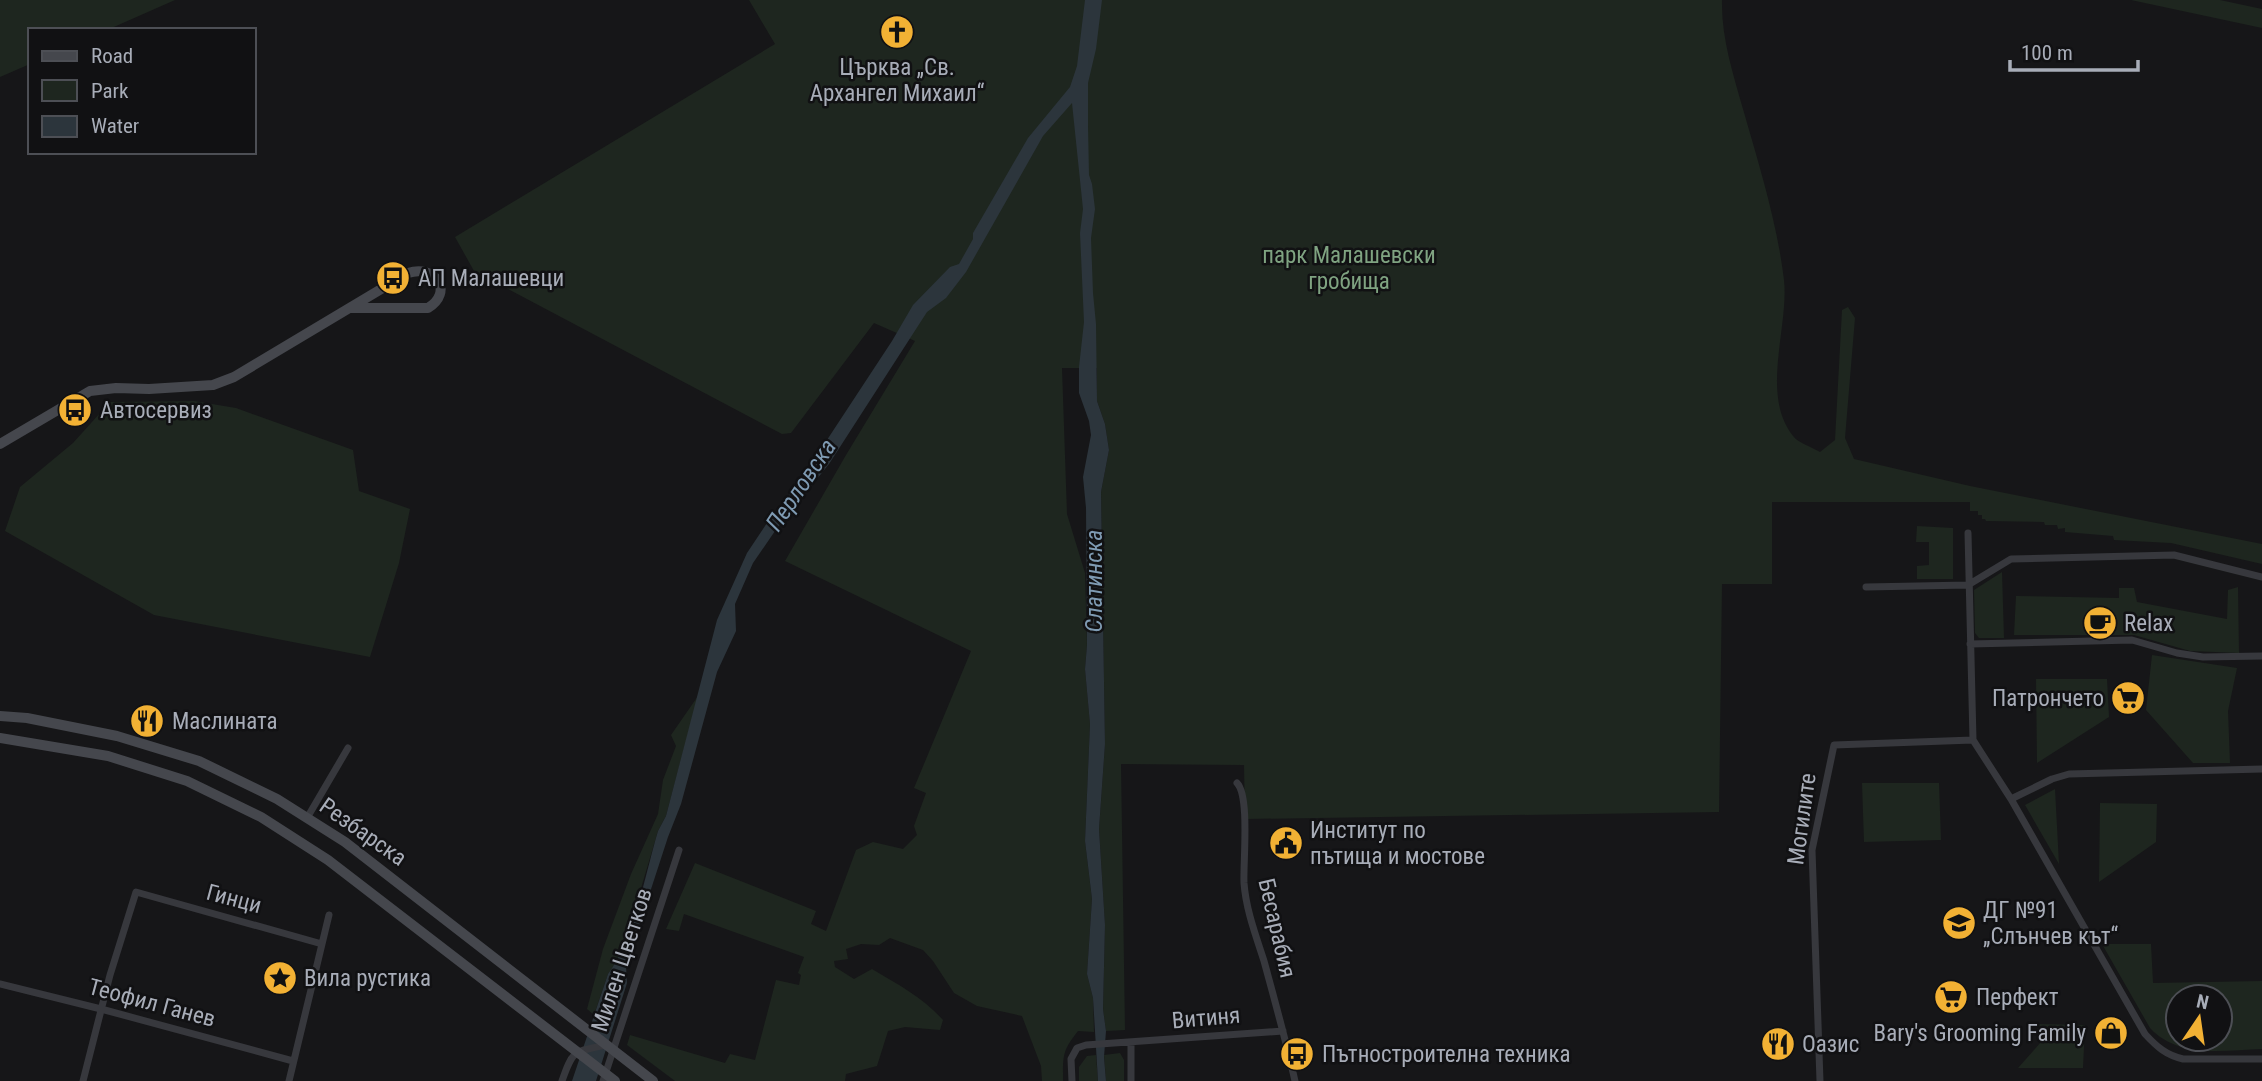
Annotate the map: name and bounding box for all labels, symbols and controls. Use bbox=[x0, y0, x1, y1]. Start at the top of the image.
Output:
church icon: Църква „Св. Архангел Михаил“ bbox=[878, 13, 916, 51]
legend bbox=[28, 28, 256, 154]
scale bar bbox=[2010, 28, 2138, 72]
text: 100 m bbox=[2021, 41, 2073, 65]
text: Road bbox=[91, 44, 133, 68]
place label: Църква „Св. Архангел Михаил“ bbox=[810, 54, 985, 107]
text: Park bbox=[91, 79, 129, 103]
text: Water bbox=[91, 114, 139, 138]
park label: парк Малашевски гробища bbox=[1262, 242, 1436, 295]
bus stop icon: АП Малашевци bbox=[374, 259, 412, 297]
place label: АП Малашевци bbox=[418, 265, 564, 292]
bus stop icon: Автосервиз bbox=[56, 391, 94, 429]
place label: Автосервиз bbox=[100, 397, 212, 424]
water label: Перловска bbox=[760, 434, 842, 536]
water label: Слатинска bbox=[1080, 530, 1108, 632]
cafe icon: Relax bbox=[2081, 604, 2119, 642]
place label: Relax bbox=[2124, 610, 2173, 637]
supermarket icon: Патрончето bbox=[2109, 679, 2147, 717]
place label: Патрончето bbox=[1992, 685, 2104, 712]
restaurant icon: Маслината bbox=[128, 702, 166, 740]
place label: Маслината bbox=[172, 708, 278, 735]
street label: Могилите bbox=[1782, 771, 1822, 867]
street label: Резбарска bbox=[314, 792, 412, 872]
place label: Институт по пътища и мостове bbox=[1310, 817, 1485, 870]
public building icon: Институт по пътища и мостове bbox=[1267, 824, 1305, 862]
street label: Бесарабия bbox=[1252, 876, 1302, 980]
street label: Гинци bbox=[203, 879, 265, 919]
street label: Милен Цветков bbox=[586, 885, 658, 1035]
place label: ДГ №91 „Слънчев кът“ bbox=[1983, 897, 2119, 950]
school or university icon: ДГ №91 „Слънчев кът“ bbox=[1940, 904, 1978, 942]
place icon: Вила рустика bbox=[261, 959, 299, 997]
place label: Вила рустика bbox=[304, 965, 431, 992]
street label: Теофил Ганев bbox=[86, 973, 218, 1033]
supermarket icon: Перфект bbox=[1932, 978, 1970, 1016]
north arrow bbox=[2164, 983, 2234, 1053]
place label: Перфект bbox=[1976, 984, 2059, 1011]
text: N bbox=[2194, 989, 2211, 1014]
street label: Витиня bbox=[1171, 1002, 1241, 1034]
shop icon: Bary's Grooming Family bbox=[2092, 1014, 2130, 1052]
place label: Bary's Grooming Family bbox=[1874, 1020, 2086, 1047]
restaurant icon: Оазис bbox=[1759, 1025, 1797, 1063]
place label: Оазис bbox=[1802, 1031, 1859, 1058]
bus stop icon: Пътностроителна техника bbox=[1278, 1035, 1316, 1073]
place label: Пътностроителна техника bbox=[1322, 1041, 1571, 1068]

